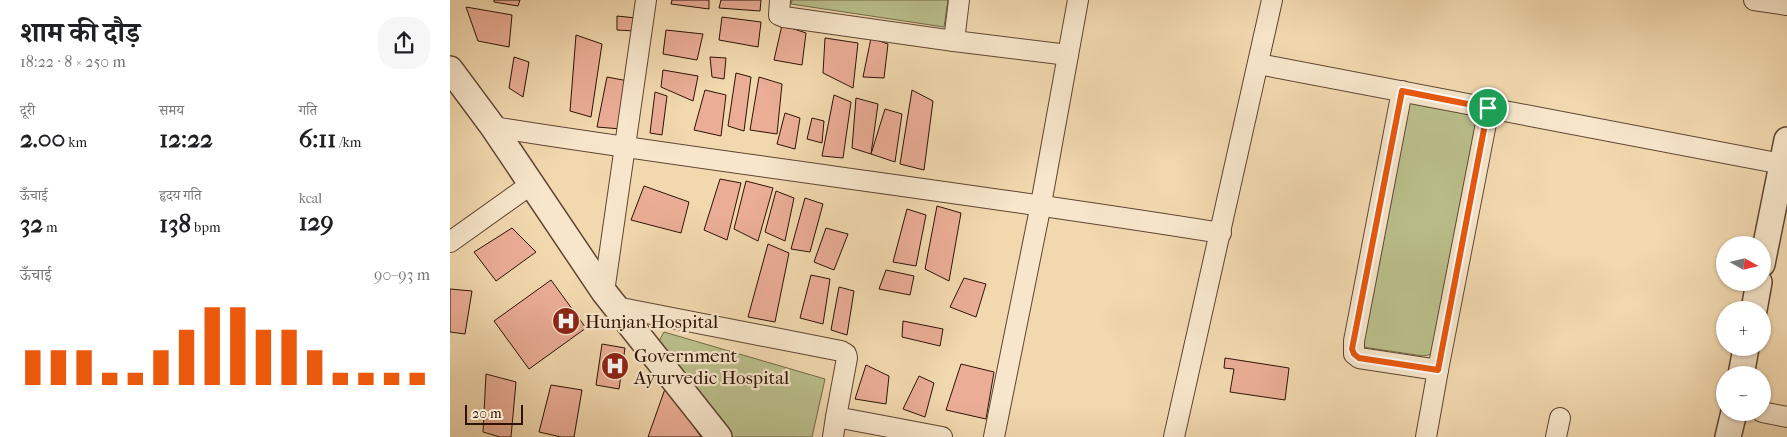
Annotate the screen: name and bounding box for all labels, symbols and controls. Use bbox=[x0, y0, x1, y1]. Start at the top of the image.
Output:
text: शाम की दौड़ bbox=[20, 16, 140, 49]
button: share bbox=[378, 17, 430, 69]
text: 18:22 · 8 × 250 m bbox=[20, 52, 126, 71]
pin bbox=[1467, 87, 1509, 129]
icon: arrive bbox=[1474, 94, 1502, 122]
text: दूरी bbox=[20, 102, 35, 119]
text: समय bbox=[159, 102, 184, 119]
text: गति bbox=[299, 102, 317, 119]
text: 2.00 bbox=[20, 124, 65, 153]
text: 12:22 bbox=[159, 124, 213, 153]
text: 6:11 bbox=[299, 124, 336, 153]
text: km bbox=[65, 134, 87, 151]
text: /km bbox=[336, 134, 361, 151]
text: ऊँचाई bbox=[20, 187, 48, 204]
text: हृदय गति bbox=[159, 187, 202, 204]
text: kcal bbox=[299, 190, 322, 207]
text: 129 bbox=[299, 207, 334, 236]
text: 32 bbox=[20, 209, 43, 238]
text: 138 bbox=[159, 209, 191, 238]
text: m bbox=[43, 219, 58, 236]
text: bpm bbox=[191, 219, 221, 236]
north arrow bbox=[1716, 236, 1771, 291]
map controls bbox=[1716, 236, 1771, 421]
text: ऊँचाई bbox=[20, 265, 52, 284]
text: 90–93 m bbox=[374, 265, 430, 284]
button: + bbox=[1716, 301, 1771, 356]
hospital icon: Hunjan Hospital bbox=[551, 306, 581, 336]
place label: Hunjan Hospital bbox=[585, 311, 718, 333]
place label: Government Ayurvedic Hospital bbox=[633, 345, 789, 389]
hospital icon: Government Ayurvedic Hospital bbox=[600, 351, 630, 381]
button: − bbox=[1716, 366, 1771, 421]
scale bar bbox=[465, 402, 522, 425]
text: 20 m bbox=[472, 405, 502, 422]

